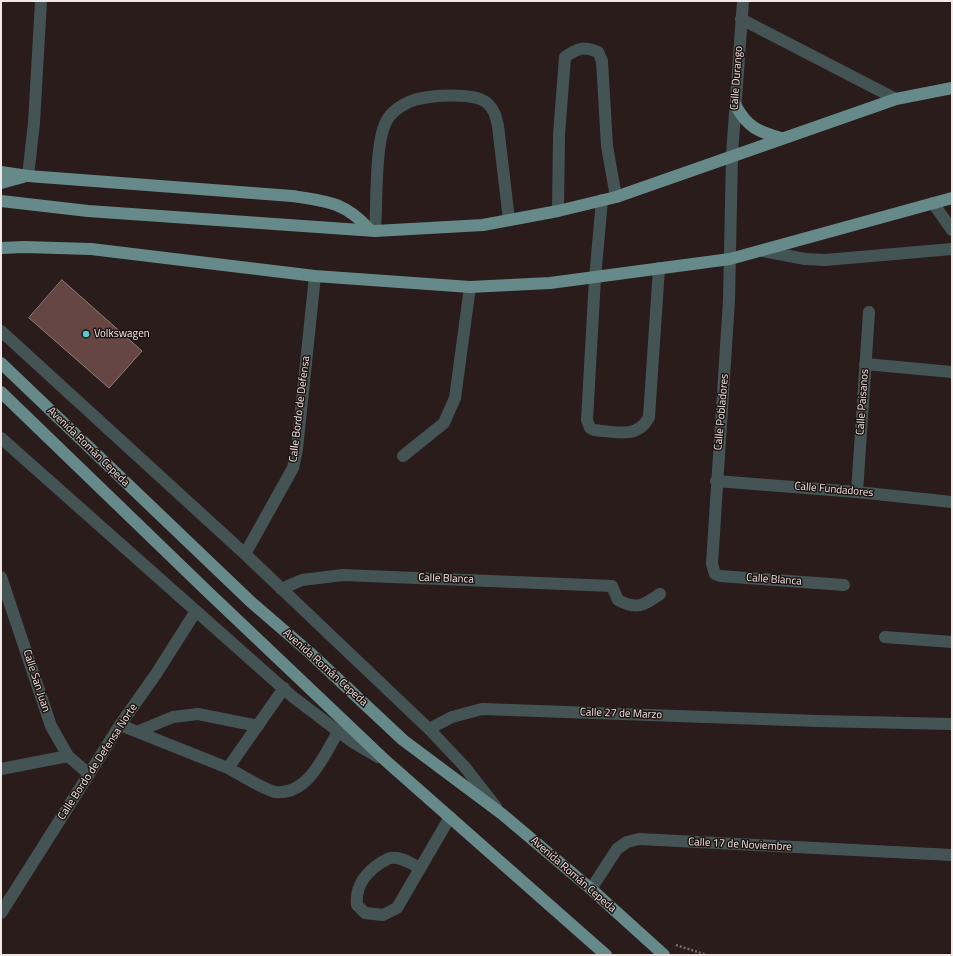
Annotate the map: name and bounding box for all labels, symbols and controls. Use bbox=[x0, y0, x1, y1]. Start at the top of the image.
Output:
street label: Calle Durango bbox=[728, 46, 746, 110]
place label: Volkswagen bbox=[94, 327, 150, 341]
marker: Volkswagen bbox=[81, 329, 91, 339]
street label: Calle Bordo de Defensa bbox=[287, 355, 313, 463]
street label: Calle Paisanos bbox=[854, 368, 872, 436]
street label: Calle Pobladores bbox=[712, 373, 732, 451]
street label: Avenida Román Cepeda bbox=[44, 404, 132, 490]
street label: Calle Fundadores bbox=[794, 480, 874, 500]
street label: Calle Blanca bbox=[418, 571, 474, 587]
street label: Calle Blanca bbox=[746, 571, 802, 589]
street label: Avenida Román Cepeda bbox=[280, 627, 370, 709]
street label: Calle San Juan bbox=[20, 648, 52, 714]
street label: Calle Bordo de Defensa Norte bbox=[55, 701, 141, 823]
street label: Calle 27 de Marzo bbox=[580, 706, 662, 722]
street label: Avenida Román Cepeda bbox=[528, 834, 618, 916]
street label: Calle 17 de Noviembre bbox=[688, 836, 792, 854]

